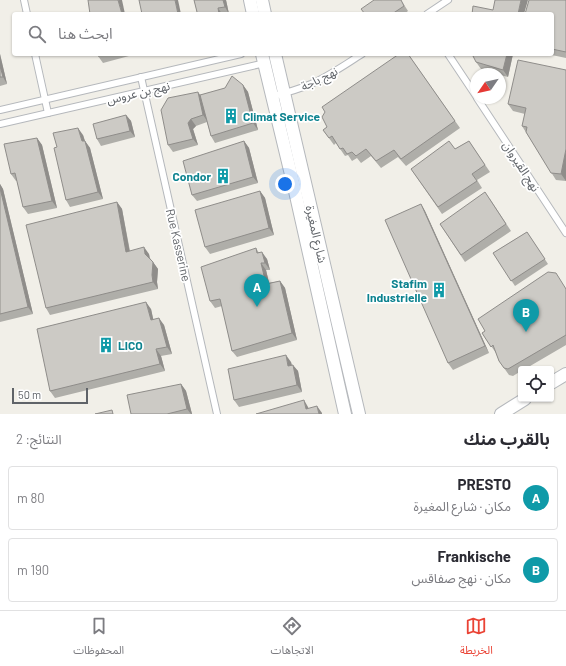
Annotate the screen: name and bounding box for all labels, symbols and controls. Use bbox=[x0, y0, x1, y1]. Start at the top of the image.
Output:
search box bbox=[12, 12, 554, 56]
icon: search bbox=[26, 23, 48, 45]
text: ابحث هنا bbox=[58, 24, 113, 42]
street label: نهج باجة bbox=[298, 63, 341, 96]
north arrow bbox=[470, 68, 506, 104]
street label: نهج بن عروس bbox=[105, 78, 172, 109]
building icon: Climat Service bbox=[222, 107, 240, 125]
place label: Climat Service bbox=[243, 109, 321, 123]
street label: نهج القيروان bbox=[498, 138, 543, 195]
building icon: Condor bbox=[214, 167, 232, 185]
place label: Condor bbox=[172, 169, 211, 183]
your location bbox=[275, 174, 295, 194]
street label: شارع المغيرة bbox=[301, 204, 330, 265]
street label: Rue Kasserine bbox=[164, 207, 194, 283]
pin: A bbox=[244, 274, 270, 307]
place label: Stafim Industrielle bbox=[367, 276, 427, 304]
building icon: Stafim Industrielle bbox=[430, 281, 448, 299]
pin: B bbox=[513, 299, 539, 332]
building icon: LICO bbox=[97, 336, 115, 354]
place label: LICO bbox=[118, 338, 143, 352]
map controls bbox=[518, 366, 554, 402]
button: locate bbox=[518, 366, 554, 402]
scale bar bbox=[12, 386, 88, 405]
text: 50 m bbox=[18, 388, 41, 401]
text: بالقرب منك bbox=[464, 428, 550, 448]
text: النتائج: 2 bbox=[16, 431, 61, 447]
text: PRESTO bbox=[458, 475, 511, 493]
text: 80 m bbox=[17, 490, 45, 506]
text: A bbox=[532, 490, 540, 506]
text: مكان · شارع المغيرة bbox=[414, 498, 511, 514]
text: Frankische bbox=[438, 547, 511, 565]
text: 190 m bbox=[17, 562, 49, 578]
text: B bbox=[532, 562, 540, 578]
text: مكان · نهج صفاقس bbox=[412, 570, 511, 586]
tab: المحفوظات bbox=[73, 615, 124, 662]
tab: الاتجاهات bbox=[271, 615, 314, 662]
tab: الخريطة bbox=[460, 615, 493, 662]

